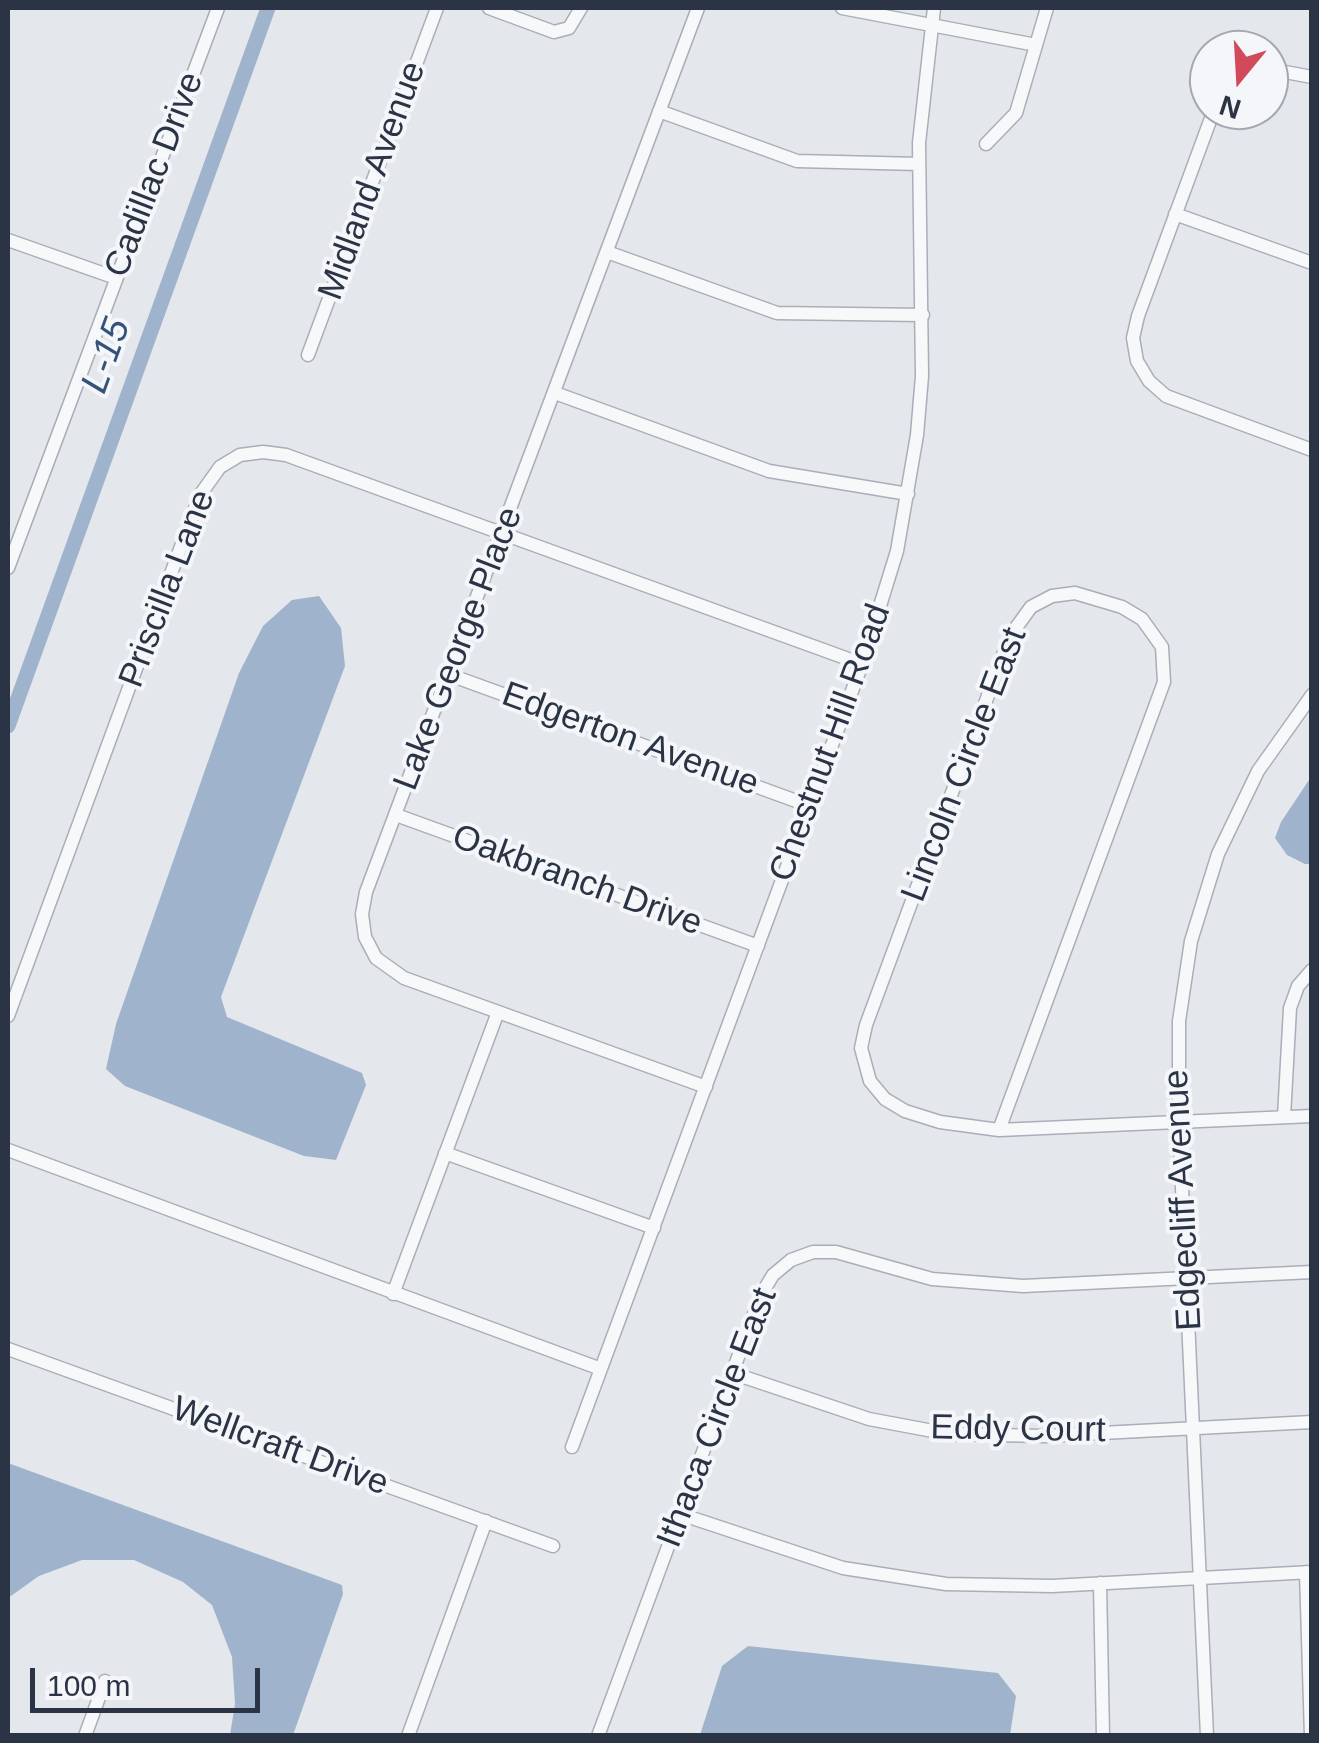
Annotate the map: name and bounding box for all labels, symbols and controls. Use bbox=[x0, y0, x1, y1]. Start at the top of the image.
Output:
north arrow bbox=[1189, 30, 1289, 130]
street label: Midland Avenue bbox=[310, 56, 436, 306]
street label: Cadillac Drive bbox=[97, 67, 213, 283]
text: N bbox=[1216, 89, 1245, 125]
water label: L-15 bbox=[73, 312, 141, 400]
street label: Priscilla Lane bbox=[111, 484, 225, 694]
street label: Lake George Place bbox=[386, 502, 532, 796]
street label: Chestnut Hill Road bbox=[761, 599, 901, 887]
street label: Lincoln Circle East bbox=[893, 622, 1037, 908]
street label: Edgerton Avenue bbox=[496, 674, 764, 806]
street label: Oakbranch Drive bbox=[446, 816, 708, 946]
street label: Edgecliff Avenue bbox=[1156, 1068, 1212, 1332]
street label: Ithaca Circle East bbox=[649, 1282, 787, 1554]
street label: Wellcraft Drive bbox=[166, 1388, 394, 1506]
street label: Eddy Court bbox=[930, 1407, 1106, 1453]
scale bar bbox=[35, 1648, 265, 1710]
text: 100 m bbox=[47, 1669, 130, 1702]

